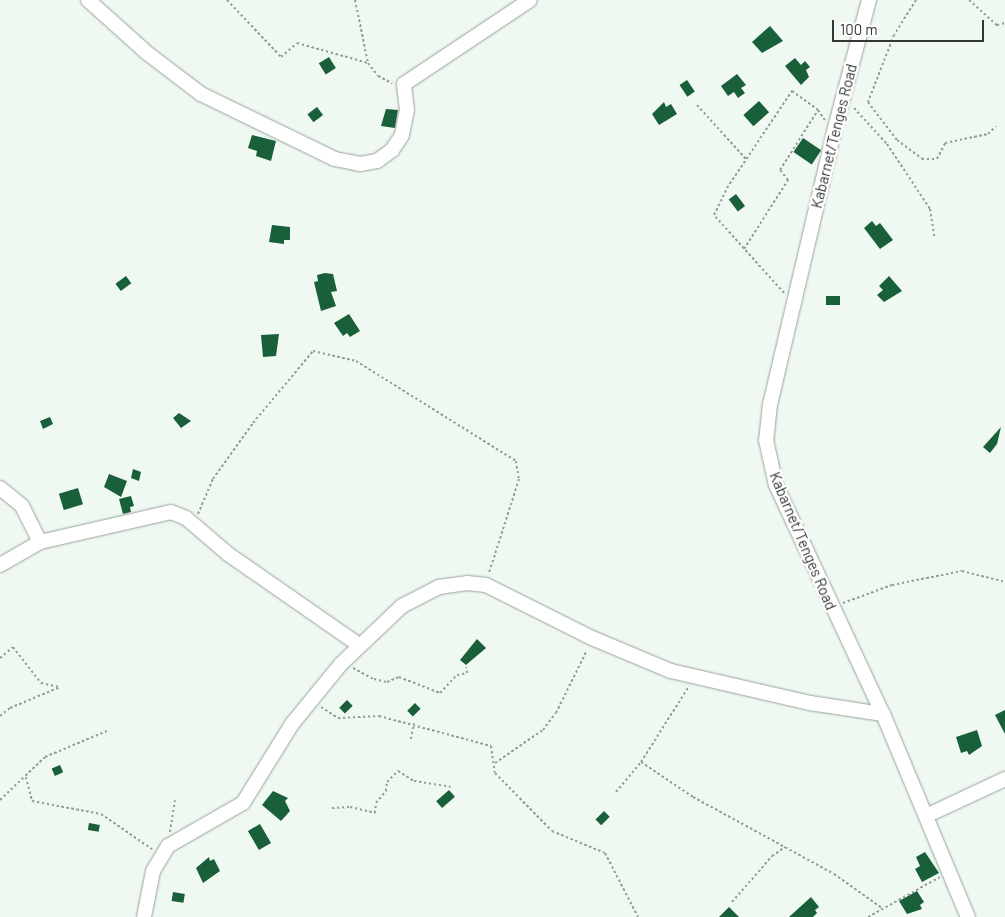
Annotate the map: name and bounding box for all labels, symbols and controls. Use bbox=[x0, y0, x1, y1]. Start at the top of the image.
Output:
scale bar bbox=[835, 10, 988, 42]
text: 100 m bbox=[840, 20, 878, 38]
street label: Kabarnet/Tenges Road bbox=[807, 62, 861, 210]
street label: Kabarnet/Tenges Road bbox=[766, 469, 840, 613]

